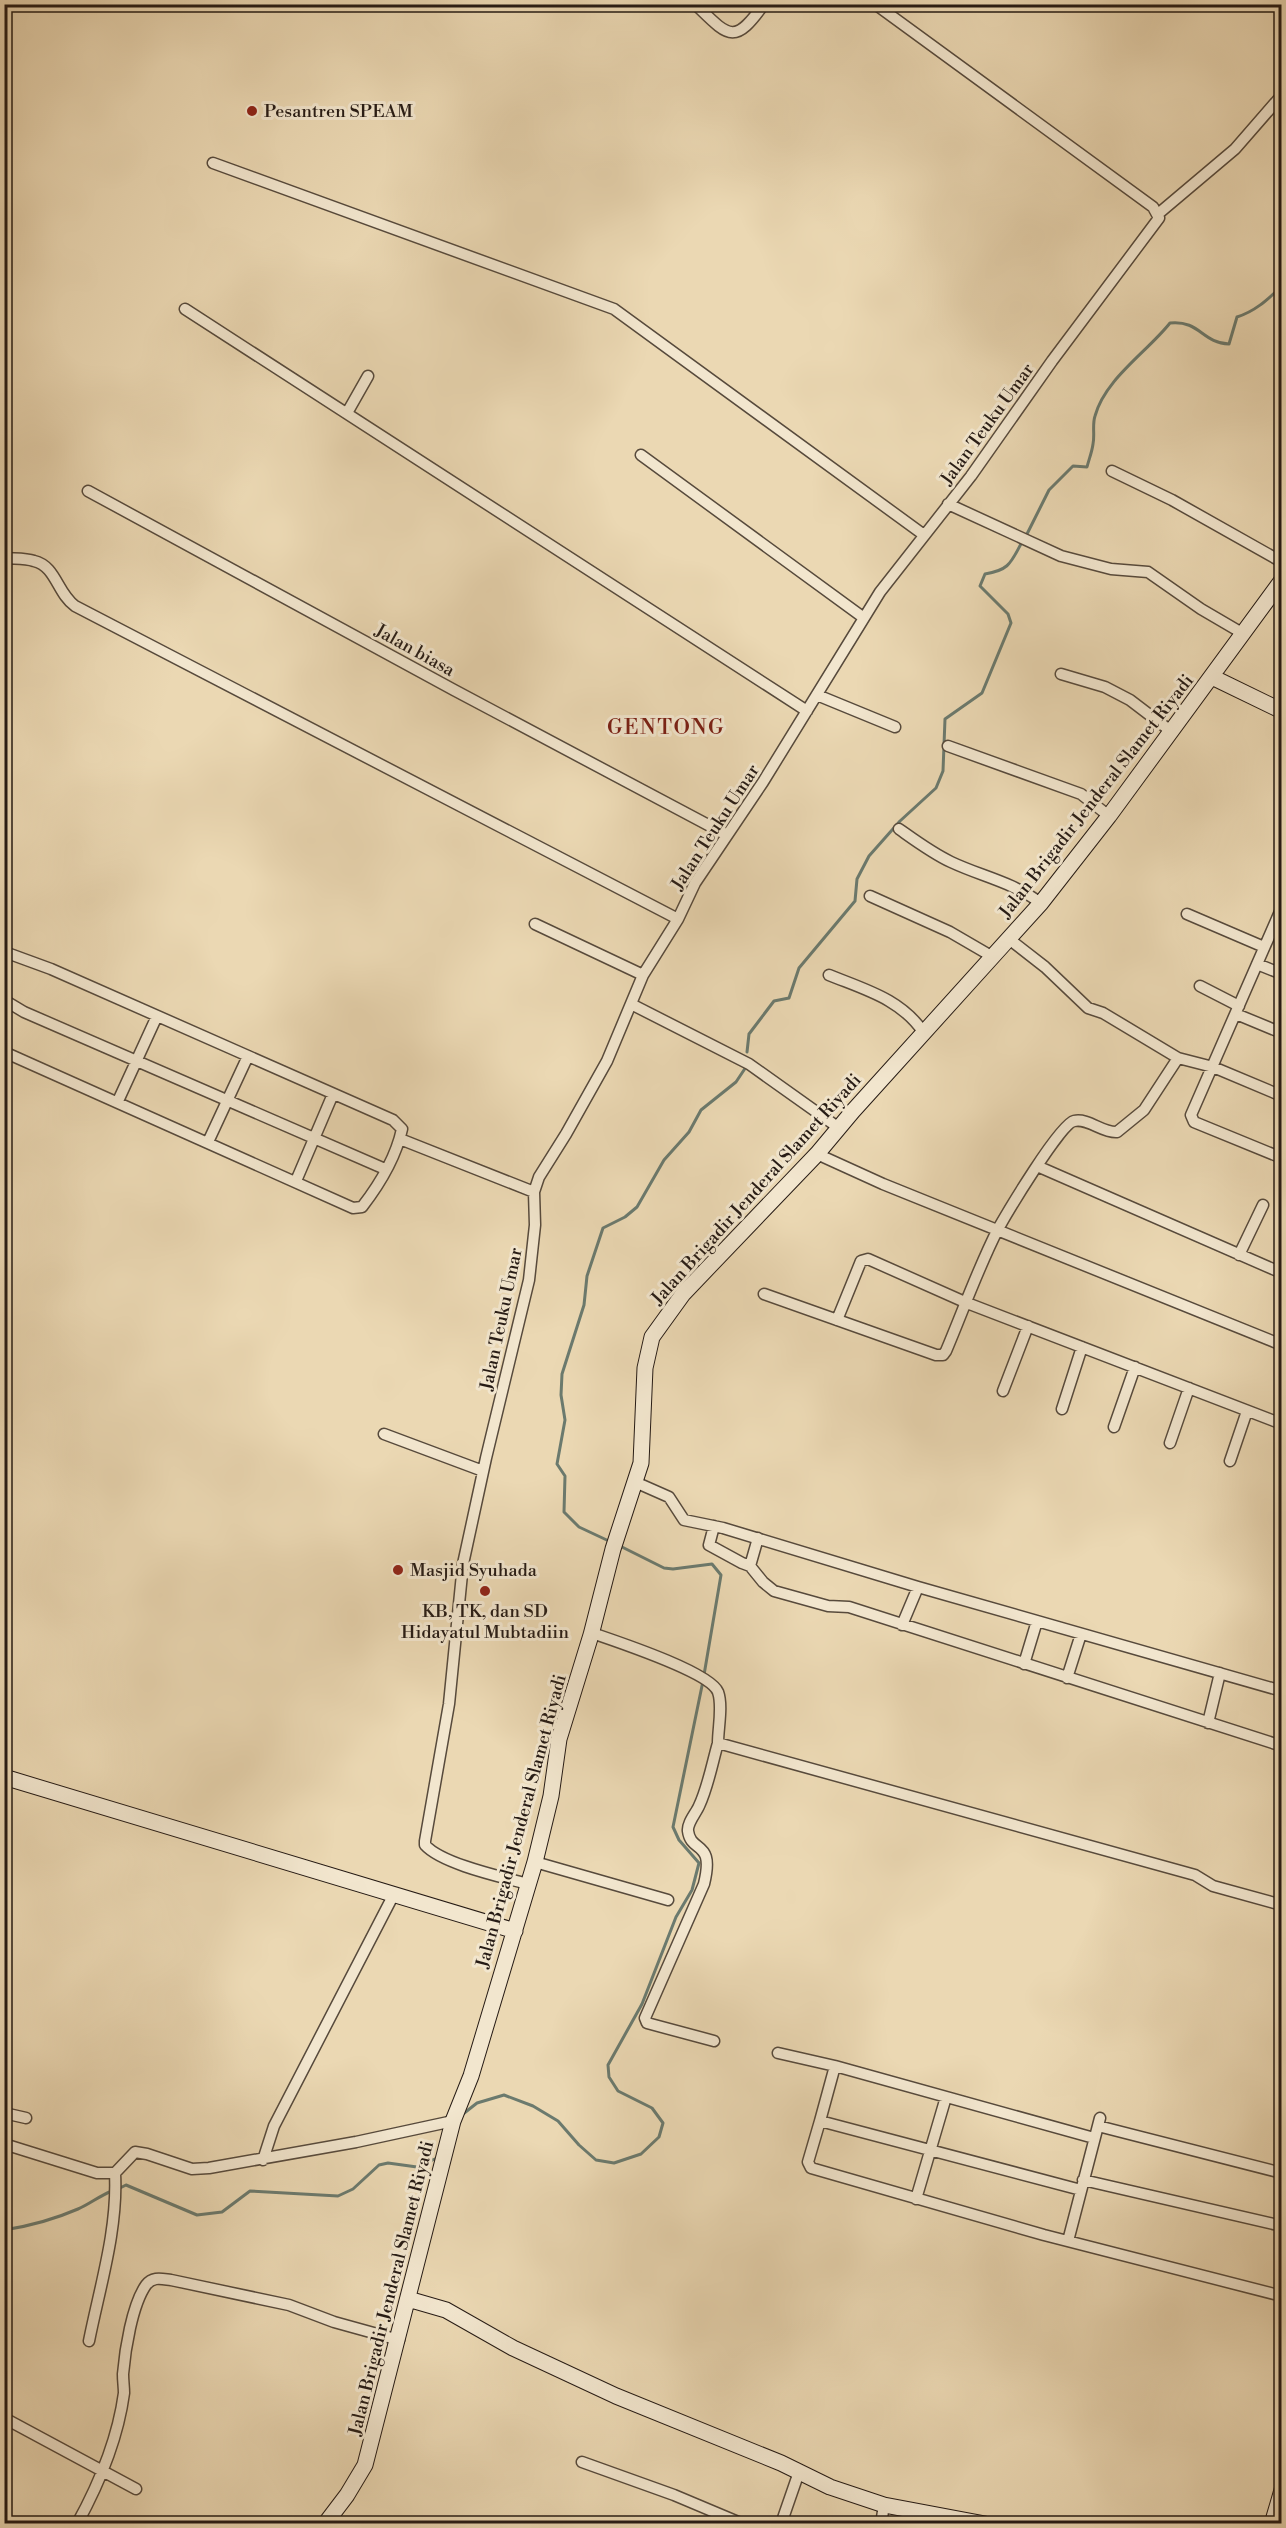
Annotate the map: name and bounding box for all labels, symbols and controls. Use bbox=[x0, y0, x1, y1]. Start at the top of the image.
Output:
place label: Pesantren SPEAM bbox=[264, 100, 413, 123]
marker: Pesantren SPEAM bbox=[245, 104, 259, 118]
street label: Jalan Teuku Umar bbox=[935, 359, 1040, 491]
street label: Jalan biasa bbox=[370, 619, 460, 682]
street label: Jalan Brigadir Jenderal Slamet Riyadi bbox=[993, 670, 1199, 924]
district label: GENTONG bbox=[607, 715, 725, 741]
street label: Jalan Teuku Umar bbox=[666, 760, 765, 895]
street label: Jalan Brigadir Jenderal Slamet Riyadi bbox=[646, 1069, 866, 1310]
street label: Jalan Teuku Umar bbox=[475, 1245, 528, 1394]
place label: Masjid Syuhada bbox=[410, 1559, 538, 1582]
marker: Masjid Syuhada bbox=[391, 1563, 405, 1577]
marker: KB, TK, dan SD Hidayatul Mubtadiin bbox=[478, 1584, 492, 1598]
place label: KB, TK, dan SD Hidayatul Mubtadiin bbox=[401, 1600, 569, 1644]
street label: Jalan Brigadir Jenderal Slamet Riyadi bbox=[471, 1672, 572, 1971]
street label: Jalan Brigadir Jenderal Slamet Riyadi bbox=[343, 2138, 439, 2439]

